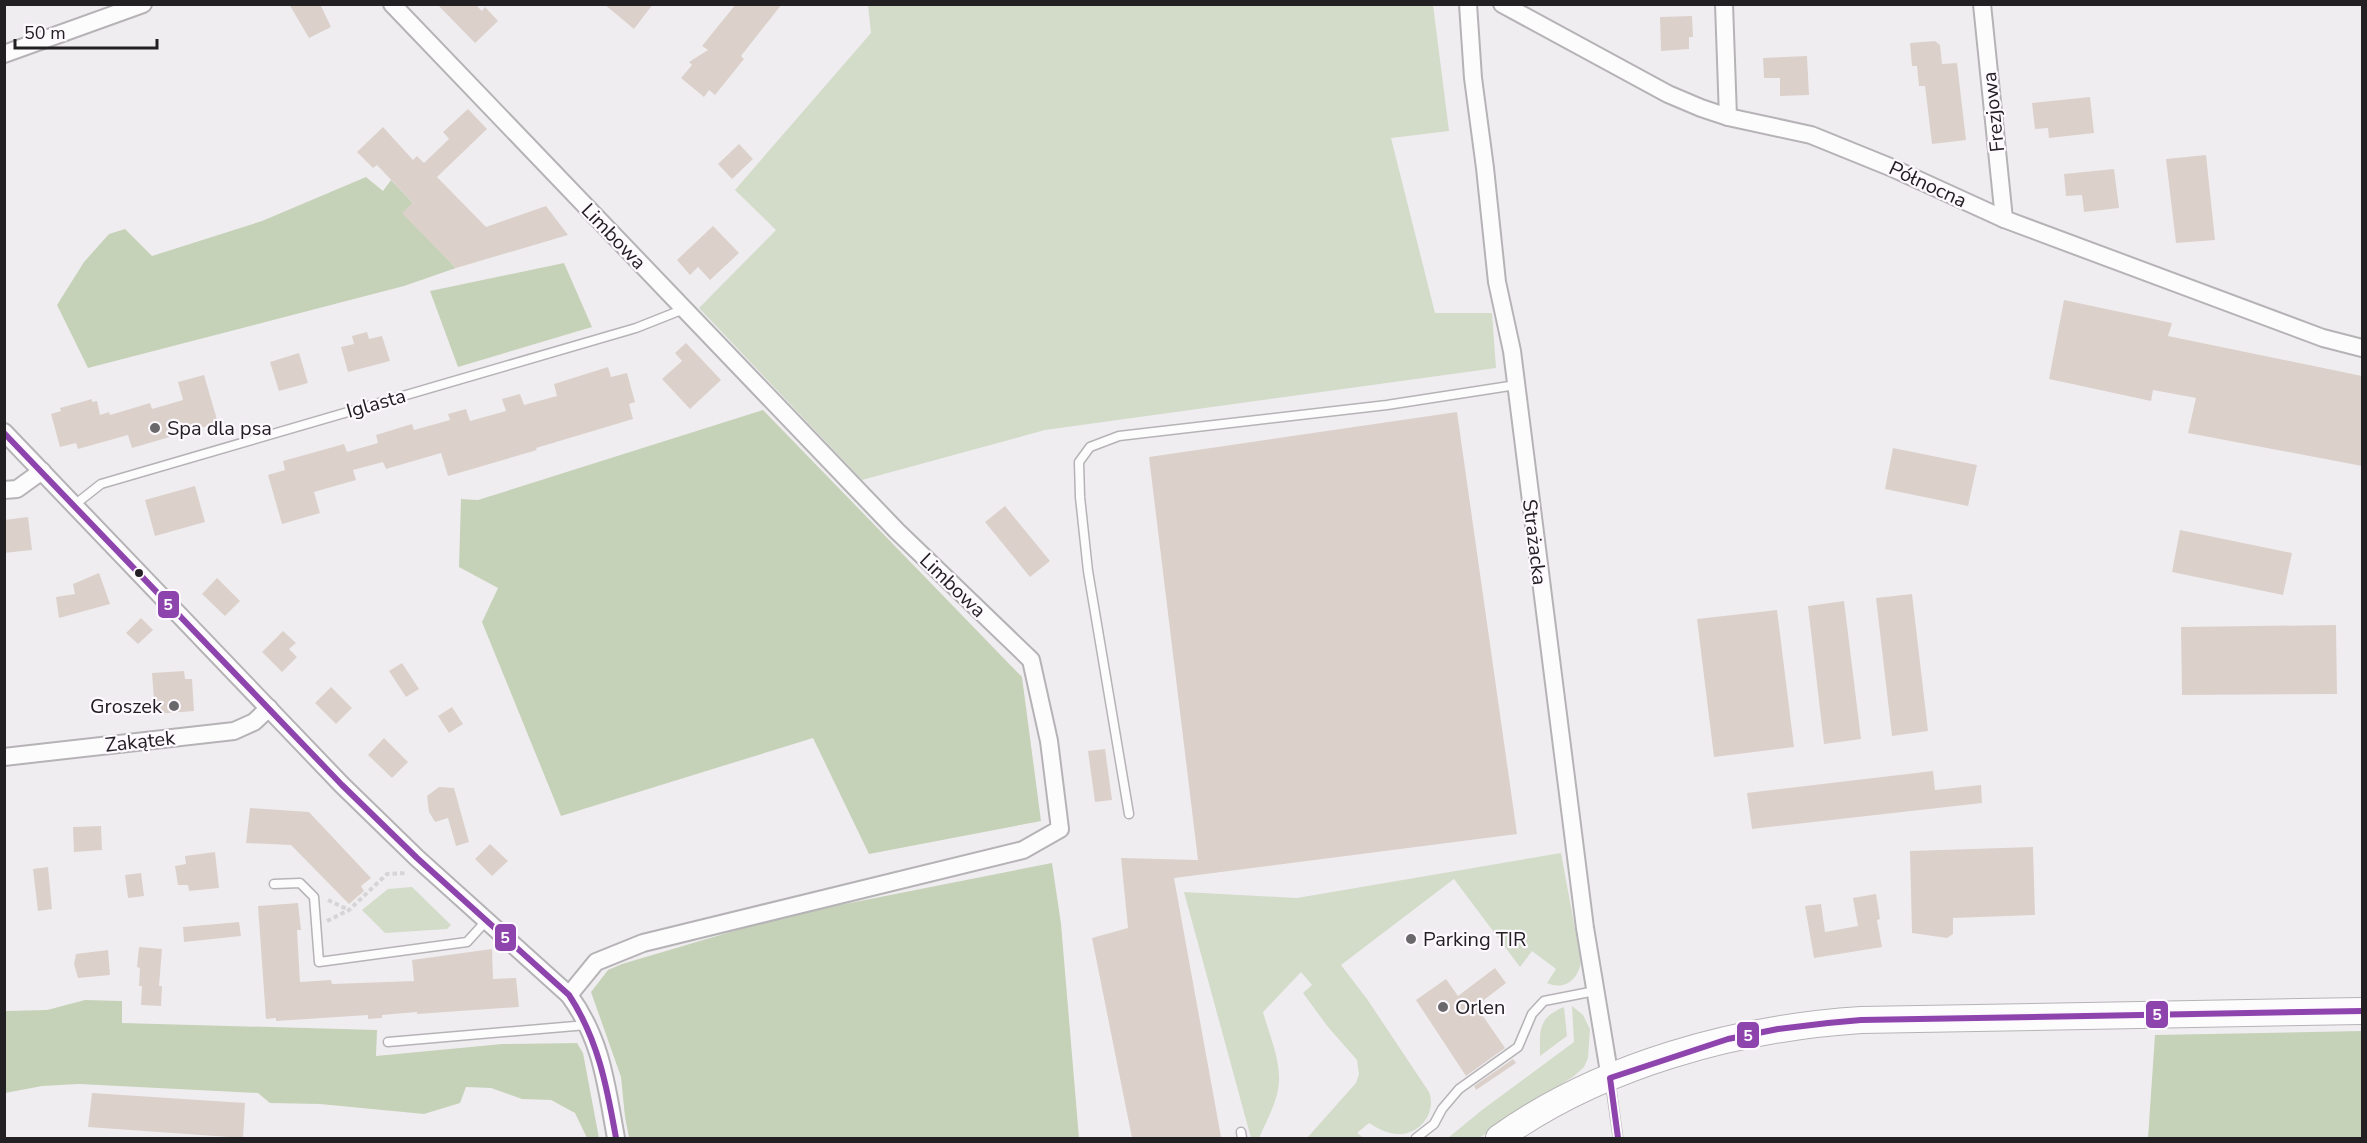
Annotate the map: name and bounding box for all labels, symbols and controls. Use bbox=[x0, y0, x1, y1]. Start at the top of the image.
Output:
scale bar bbox=[15, 12, 158, 50]
text: 50 m bbox=[24, 21, 66, 45]
street label: Frezjowa bbox=[1976, 70, 2011, 153]
street label: Północna bbox=[1884, 155, 1971, 214]
street label: Limbowa bbox=[575, 197, 652, 275]
street label: Iglasta bbox=[343, 382, 409, 425]
place label: Spa dla psa bbox=[167, 415, 272, 442]
marker: Spa dla psa bbox=[148, 421, 162, 435]
street label: Strażacka bbox=[1516, 498, 1553, 587]
street label: Limbowa bbox=[914, 547, 992, 624]
unlabelled marker bbox=[133, 567, 145, 579]
line badge: 5 bbox=[157, 590, 180, 619]
text: 5 bbox=[163, 594, 173, 616]
place label: Groszek bbox=[90, 693, 163, 720]
marker: Groszek bbox=[167, 699, 181, 713]
street label: Zakątek bbox=[104, 724, 177, 759]
line badge: 5 bbox=[494, 923, 517, 952]
place label: Parking TIR bbox=[1423, 926, 1526, 953]
text: 5 bbox=[500, 927, 510, 949]
marker: Parking TIR bbox=[1404, 932, 1418, 946]
place label: Orlen bbox=[1455, 994, 1505, 1021]
marker: Orlen bbox=[1436, 1000, 1450, 1014]
line badge: 5 bbox=[2145, 1000, 2169, 1029]
text: 5 bbox=[2152, 1004, 2162, 1026]
line badge: 5 bbox=[1736, 1021, 1760, 1049]
text: 5 bbox=[1743, 1025, 1753, 1047]

